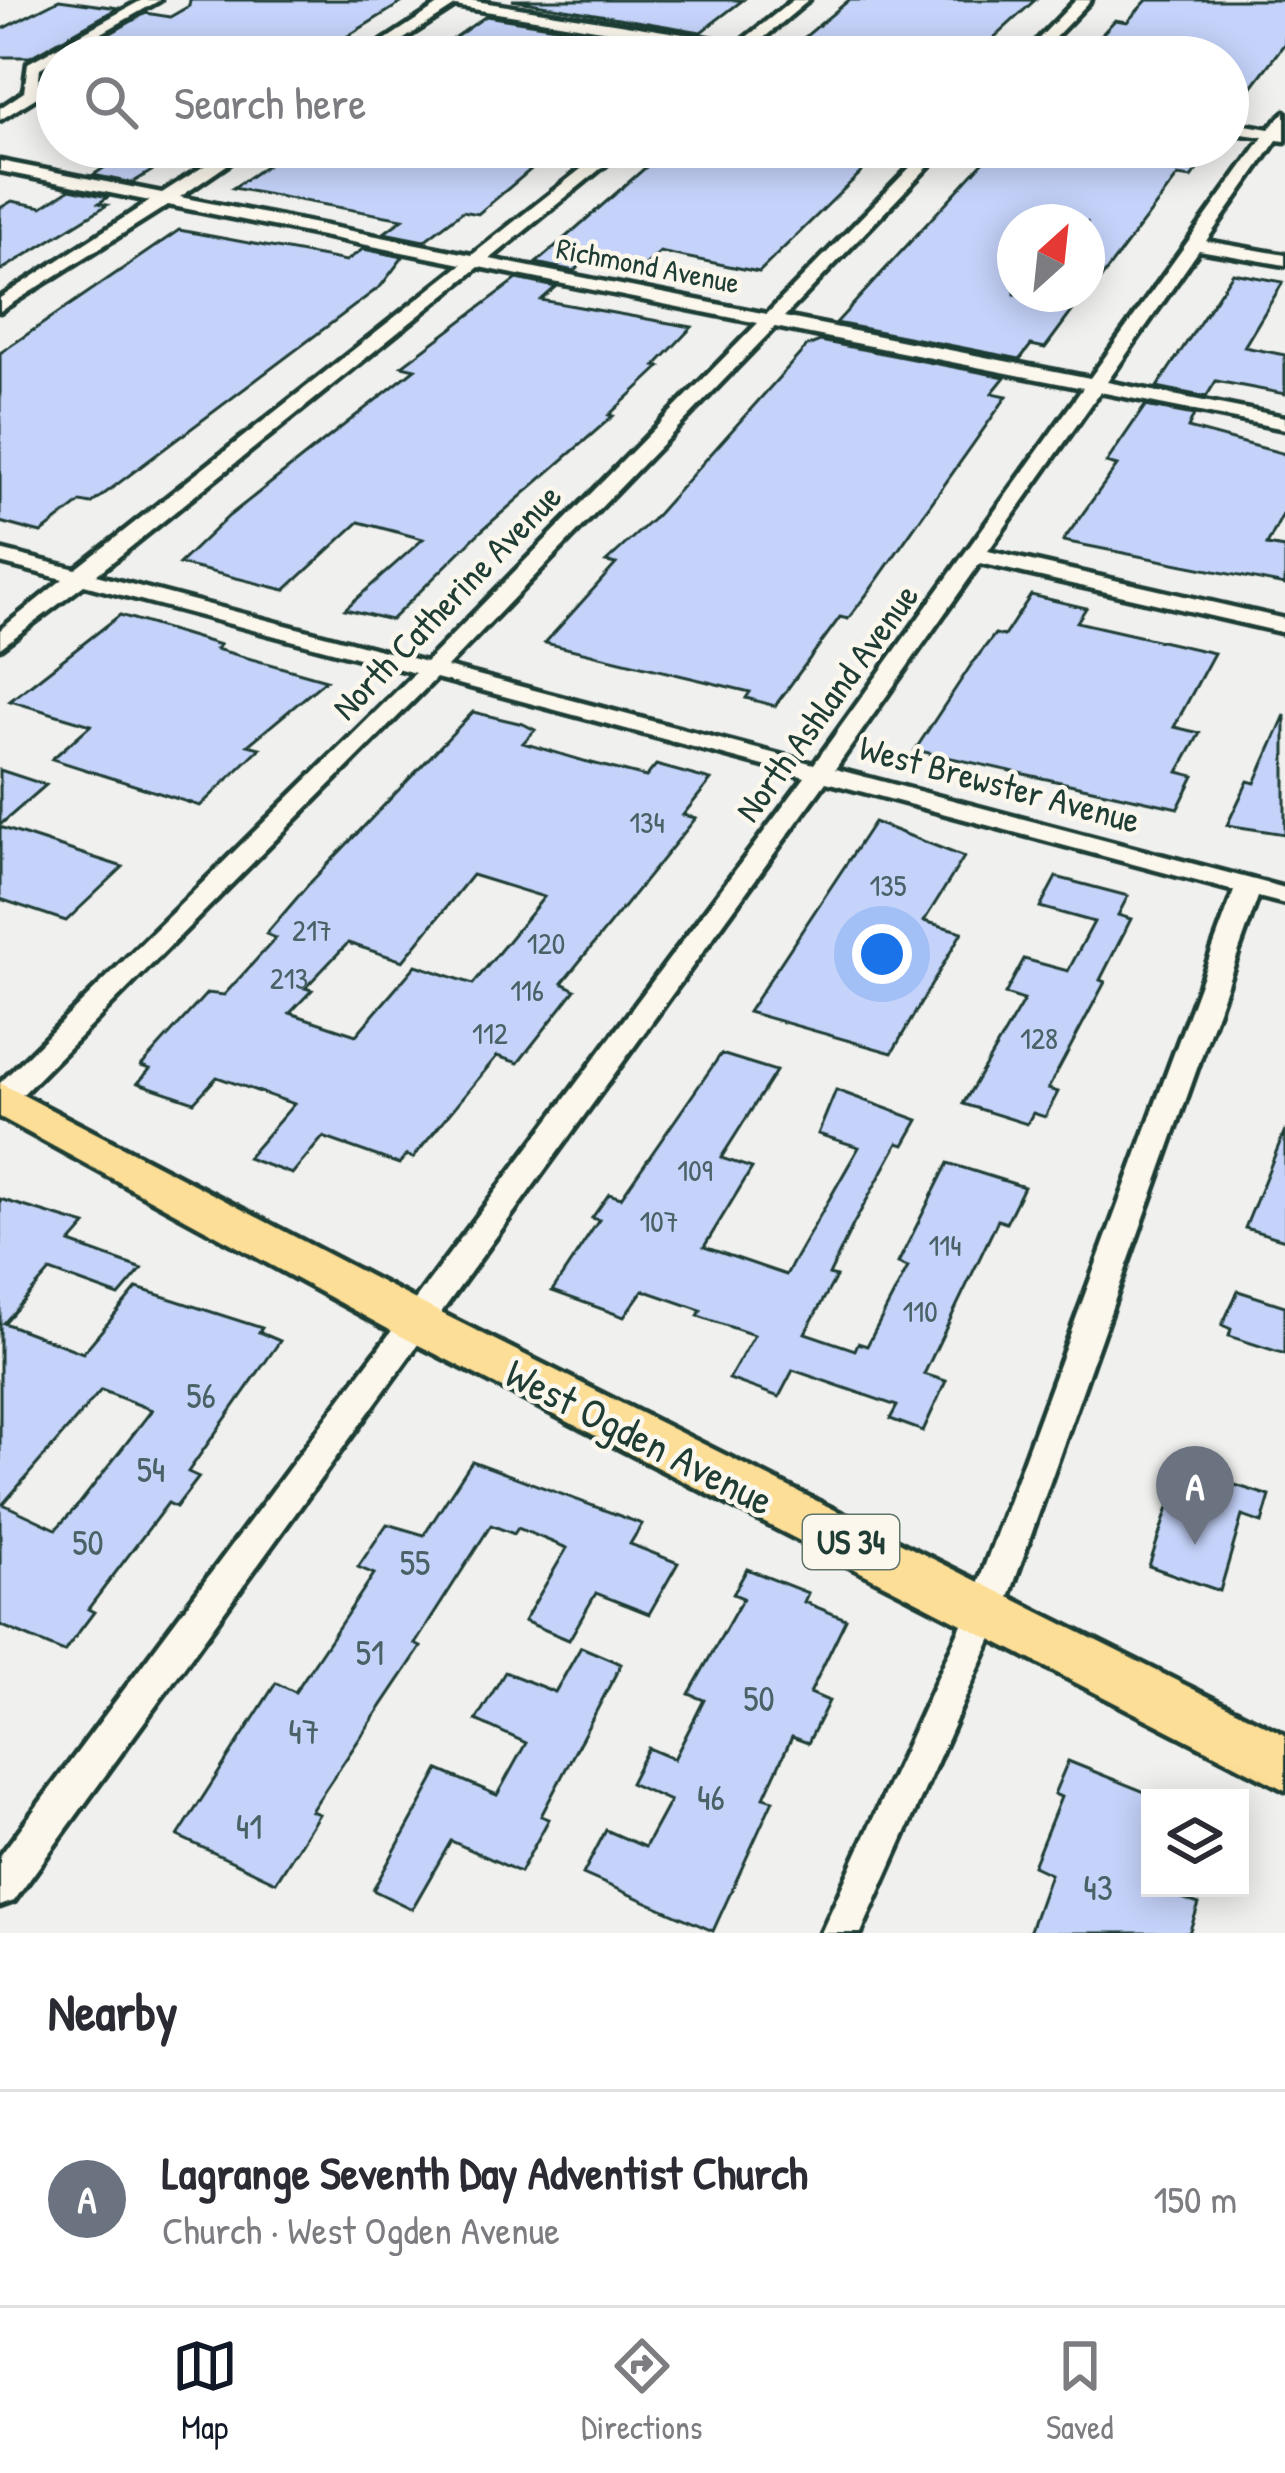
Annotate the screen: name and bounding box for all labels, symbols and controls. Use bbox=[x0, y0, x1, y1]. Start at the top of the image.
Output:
search box bbox=[36, 36, 1249, 168]
icon: search bbox=[78, 69, 144, 135]
text: Search here bbox=[174, 72, 366, 133]
north arrow bbox=[997, 204, 1105, 312]
street label: Richmond Avenue bbox=[553, 228, 743, 302]
street label: North Catherine Avenue bbox=[320, 472, 572, 730]
street label: North Ashland Avenue bbox=[723, 573, 929, 831]
street label: West Brewster Avenue bbox=[854, 722, 1146, 844]
house number: 134 bbox=[629, 802, 665, 842]
house number: 135 bbox=[869, 865, 907, 905]
house number: 217 bbox=[292, 910, 332, 950]
house number: 120 bbox=[527, 923, 565, 963]
your location bbox=[852, 924, 912, 984]
house number: 213 bbox=[270, 958, 308, 998]
house number: 116 bbox=[510, 970, 544, 1010]
house number: 112 bbox=[472, 1013, 508, 1053]
house number: 128 bbox=[1020, 1018, 1058, 1058]
house number: 109 bbox=[677, 1150, 713, 1190]
house number: 107 bbox=[639, 1201, 679, 1241]
house number: 114 bbox=[928, 1225, 962, 1265]
house number: 110 bbox=[902, 1291, 938, 1331]
street label: West Ogden Avenue bbox=[496, 1344, 784, 1528]
house number: 56 bbox=[186, 1370, 216, 1419]
house number: 54 bbox=[137, 1444, 165, 1493]
pin: A bbox=[1156, 1446, 1234, 1545]
road number: US 34 bbox=[803, 1515, 899, 1569]
house number: 50 bbox=[72, 1517, 104, 1566]
house number: 55 bbox=[400, 1537, 430, 1586]
house number: 51 bbox=[356, 1627, 384, 1676]
house number: 50 bbox=[743, 1673, 775, 1722]
house number: 47 bbox=[288, 1706, 320, 1755]
house number: 46 bbox=[697, 1772, 725, 1821]
map controls bbox=[1141, 1789, 1249, 1897]
button: layers bbox=[1141, 1789, 1249, 1897]
house number: 41 bbox=[236, 1801, 262, 1850]
house number: 43 bbox=[1083, 1862, 1113, 1911]
text: Nearby bbox=[48, 1977, 178, 2046]
text: Lagrange Seventh Day Adventist Church bbox=[162, 2142, 808, 2203]
text: A bbox=[77, 2172, 97, 2225]
text: 150 m bbox=[1153, 2172, 1237, 2225]
text: Church · West Ogden Avenue bbox=[162, 2203, 560, 2256]
tab: Map bbox=[172, 2333, 238, 2449]
tab: Directions bbox=[581, 2333, 703, 2449]
tab: Saved bbox=[1046, 2333, 1113, 2449]

